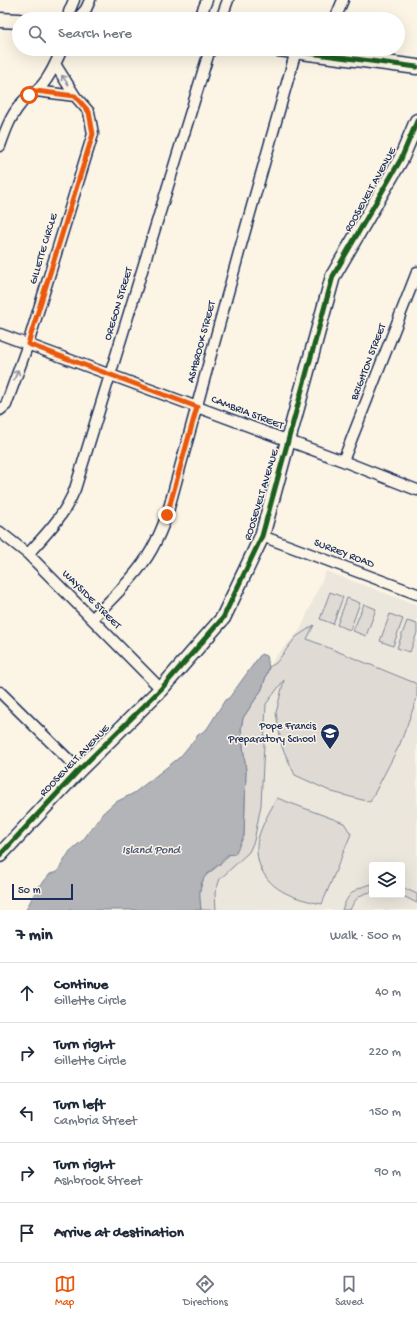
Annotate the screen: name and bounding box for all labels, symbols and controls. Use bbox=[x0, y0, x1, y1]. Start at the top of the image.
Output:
search box bbox=[12, 12, 405, 56]
icon: search bbox=[26, 23, 48, 45]
text: Search here bbox=[58, 25, 132, 43]
one-way arrow bbox=[61, 75, 69, 86]
route start bbox=[20, 86, 38, 104]
street label: ROOSEVELT AVENUE bbox=[343, 145, 400, 234]
street label: GILLETTE CIRCLE bbox=[27, 211, 61, 286]
street label: OREGON STREET bbox=[102, 265, 136, 342]
street label: ASHBROOK STREET bbox=[185, 299, 219, 384]
street label: BRIGHTON STREET bbox=[349, 321, 389, 403]
one-way arrow bbox=[13, 370, 21, 382]
street label: CAMBRIA STREET bbox=[209, 394, 285, 433]
street label: ROOSEVELT AVENUE bbox=[242, 447, 282, 542]
route end bbox=[158, 506, 176, 524]
street label: SURREY ROAD bbox=[312, 537, 377, 571]
street label: WAYSIDE STREET bbox=[59, 568, 123, 632]
place label: Pope Francis Preparatory School bbox=[227, 721, 317, 746]
street label: ROOSEVELT AVENUE bbox=[38, 722, 113, 799]
school or university icon: Pope Francis Preparatory School bbox=[319, 722, 341, 750]
water label: Island Pond bbox=[122, 844, 182, 858]
map controls bbox=[369, 862, 405, 898]
button: layers bbox=[369, 862, 405, 898]
scale bar bbox=[12, 882, 73, 901]
text: 50 m bbox=[18, 885, 40, 897]
text: 7 min bbox=[16, 926, 53, 946]
text: Walk · 500 m bbox=[330, 929, 401, 944]
text: Continue bbox=[54, 976, 108, 994]
icon: ahead bbox=[16, 982, 38, 1004]
text: 40 m bbox=[375, 985, 401, 1000]
text: Gillette Circle bbox=[54, 994, 126, 1009]
text: Turn right bbox=[54, 1036, 114, 1054]
icon: right bbox=[16, 1042, 38, 1064]
text: 220 m bbox=[369, 1045, 401, 1060]
text: Gillette Circle bbox=[54, 1054, 126, 1069]
text: Turn left bbox=[54, 1096, 105, 1114]
icon: left bbox=[16, 1102, 38, 1124]
text: 150 m bbox=[369, 1105, 401, 1120]
text: Cambria Street bbox=[54, 1114, 137, 1129]
text: Turn right bbox=[54, 1156, 114, 1174]
icon: right bbox=[16, 1162, 38, 1184]
text: 90 m bbox=[375, 1165, 401, 1180]
text: Ashbrook Street bbox=[54, 1174, 142, 1189]
icon: arrive bbox=[16, 1222, 38, 1244]
text: Arrive at destination bbox=[54, 1224, 184, 1242]
tab: Map bbox=[54, 1273, 76, 1309]
tab: Directions bbox=[183, 1273, 228, 1309]
tab: Saved bbox=[335, 1273, 363, 1309]

